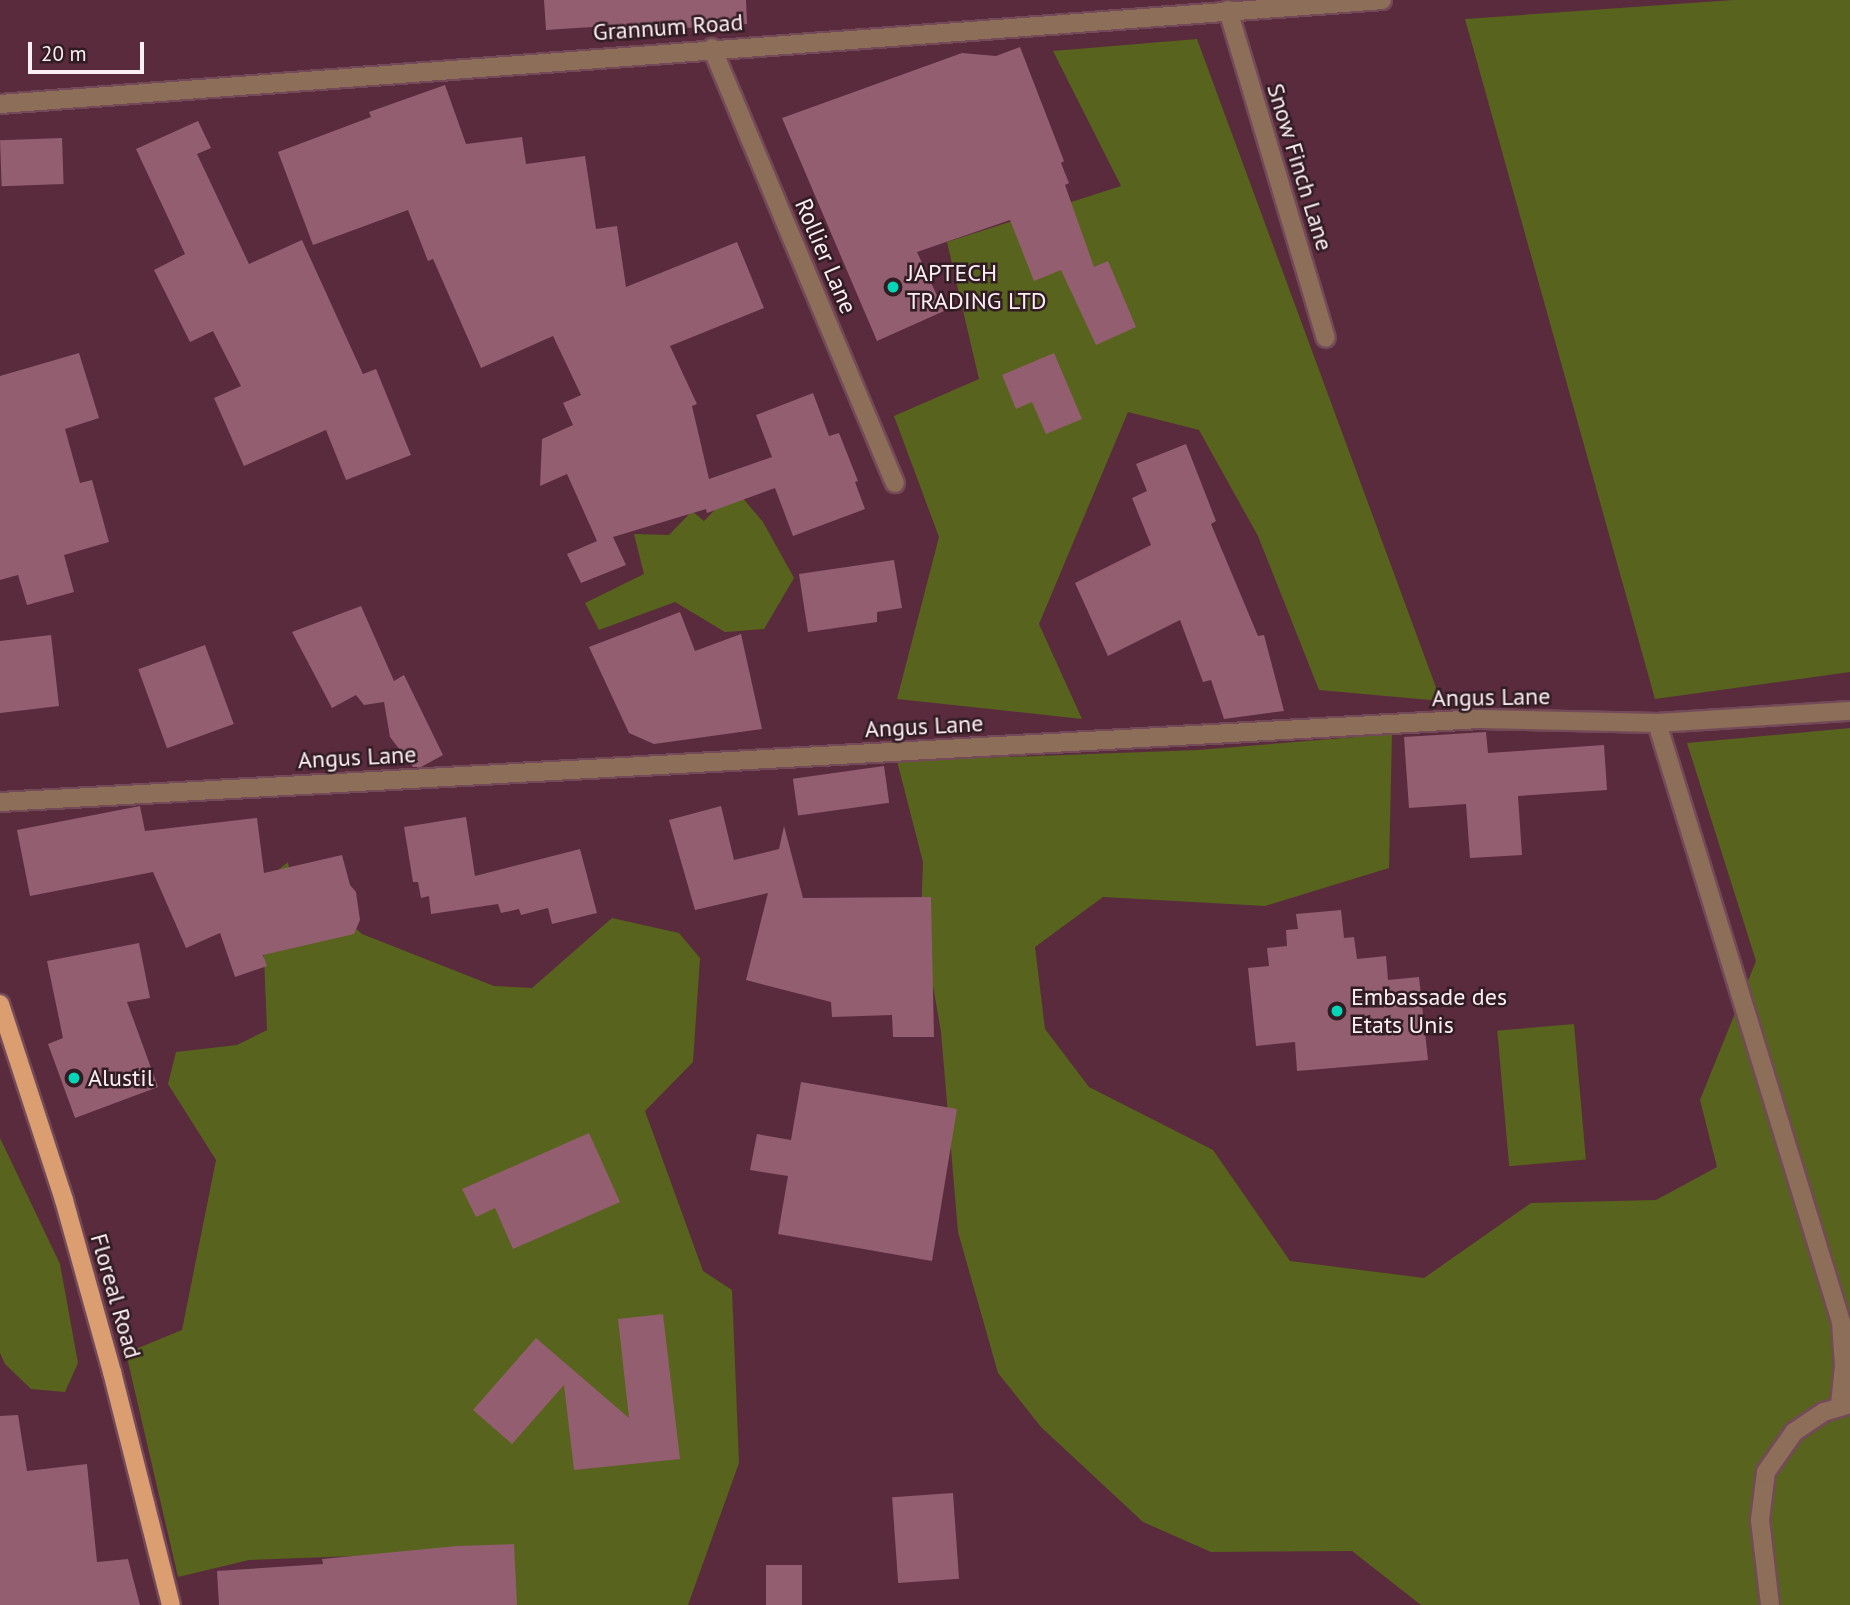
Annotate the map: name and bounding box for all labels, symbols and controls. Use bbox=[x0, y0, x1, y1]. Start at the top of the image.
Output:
street label: Grannum Road bbox=[592, 7, 744, 47]
scale bar bbox=[32, 28, 147, 72]
text: 20 m bbox=[41, 40, 87, 67]
street label: Snow Finch Lane bbox=[1261, 80, 1339, 254]
street label: Rollier Lane bbox=[789, 194, 863, 318]
place label: JAPTECH TRADING LTD bbox=[907, 259, 1046, 315]
marker: JAPTECH TRADING LTD bbox=[885, 279, 901, 295]
street label: Angus Lane bbox=[1431, 682, 1551, 712]
street label: Angus Lane bbox=[864, 709, 984, 743]
street label: Angus Lane bbox=[297, 740, 417, 774]
place label: Embassade des Etats Unis bbox=[1351, 983, 1507, 1039]
marker: Embassade des Etats Unis bbox=[1329, 1003, 1345, 1019]
place label: Alustil bbox=[88, 1064, 154, 1092]
marker: Alustil bbox=[66, 1070, 82, 1086]
street label: Floreal Road bbox=[84, 1230, 148, 1362]

